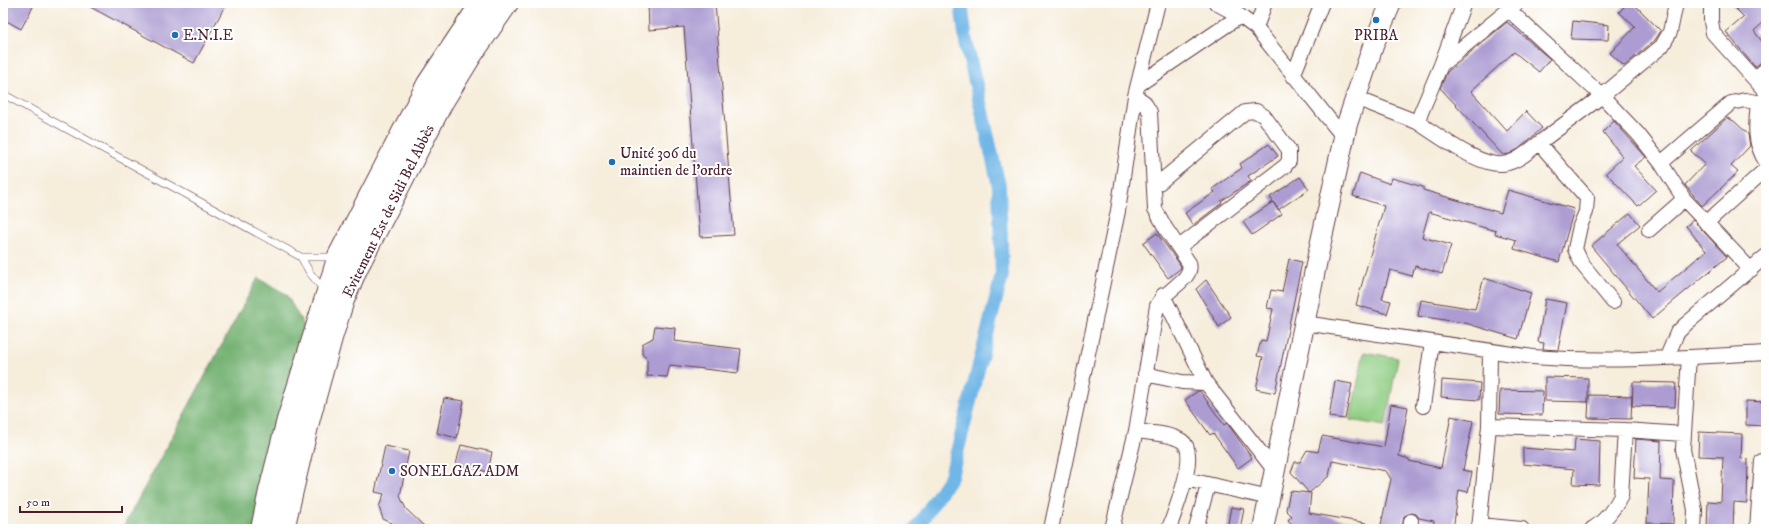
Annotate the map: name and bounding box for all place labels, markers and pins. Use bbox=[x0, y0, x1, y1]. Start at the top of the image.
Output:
marker: PRIBA bbox=[1371, 15, 1381, 25]
place label: E.N.I.E bbox=[183, 26, 233, 45]
place label: PRIBA bbox=[1354, 26, 1398, 45]
marker: E.N.I.E bbox=[170, 30, 180, 40]
place label: Unité 306 du maintien de l'ordre bbox=[620, 144, 732, 180]
marker: Unité 306 du maintien de l'ordre bbox=[607, 157, 617, 167]
place label: SONELGAZ ADM bbox=[400, 462, 520, 481]
marker: SONELGAZ ADM bbox=[387, 466, 397, 476]

